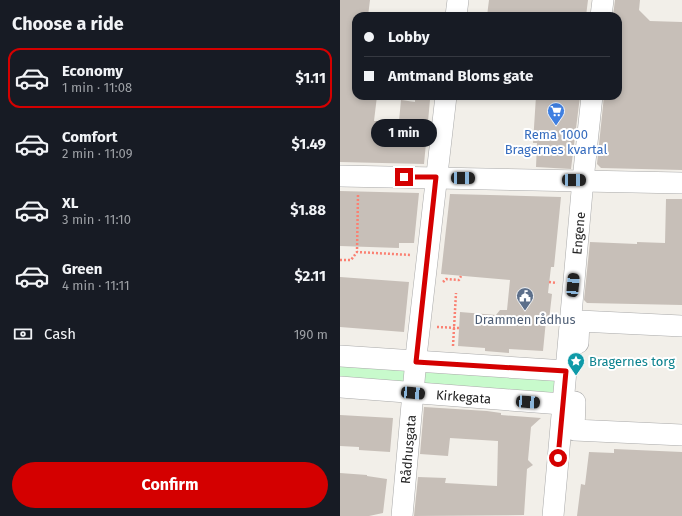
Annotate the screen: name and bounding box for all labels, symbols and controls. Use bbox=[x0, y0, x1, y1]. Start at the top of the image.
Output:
text: Choose a ride bbox=[12, 13, 124, 35]
text: Lobby bbox=[388, 28, 430, 46]
icon: car bbox=[14, 60, 50, 96]
text: Economy bbox=[62, 62, 123, 80]
text: Amtmand Bloms gate bbox=[388, 67, 533, 85]
text: $1.11 bbox=[296, 69, 326, 87]
text: 1 min · 11:08 bbox=[62, 80, 132, 95]
supermarket icon: Rema 1000 Bragernes kvartal bbox=[546, 101, 566, 126]
callout: 1 min bbox=[371, 119, 437, 147]
text: 1 min bbox=[388, 125, 420, 140]
icon: car bbox=[14, 126, 50, 162]
place label: Rema 1000 Bragernes kvartal bbox=[505, 127, 607, 157]
text: Comfort bbox=[62, 128, 118, 146]
text: $1.49 bbox=[291, 135, 326, 153]
text: 2 min · 11:09 bbox=[62, 146, 132, 161]
route end bbox=[395, 168, 413, 186]
car bbox=[451, 172, 475, 184]
car bbox=[562, 174, 586, 186]
icon: car bbox=[14, 192, 50, 228]
text: XL bbox=[62, 194, 78, 212]
text: $1.88 bbox=[290, 201, 326, 219]
street label: Engene bbox=[569, 211, 588, 255]
text: 3 min · 11:10 bbox=[62, 212, 131, 227]
icon: car bbox=[14, 258, 50, 294]
text: Green bbox=[62, 260, 102, 278]
text: $2.11 bbox=[294, 267, 326, 285]
car bbox=[566, 273, 580, 297]
text: 4 min · 11:11 bbox=[62, 278, 130, 293]
public building icon: Drammen rådhus bbox=[515, 286, 535, 311]
place label: Drammen rådhus bbox=[474, 312, 576, 327]
icon: cash bbox=[12, 323, 34, 345]
text: Cash bbox=[44, 325, 76, 343]
text: 190 m bbox=[294, 327, 328, 342]
place icon: Bragernes torg bbox=[566, 351, 586, 376]
place label: Bragernes torg bbox=[589, 354, 675, 369]
car bbox=[401, 386, 425, 400]
street label: Kirkegata bbox=[435, 387, 492, 406]
car bbox=[516, 395, 540, 409]
street label: Rådhusgata bbox=[397, 414, 419, 484]
route start bbox=[549, 449, 567, 467]
button: Confirm bbox=[12, 462, 328, 508]

